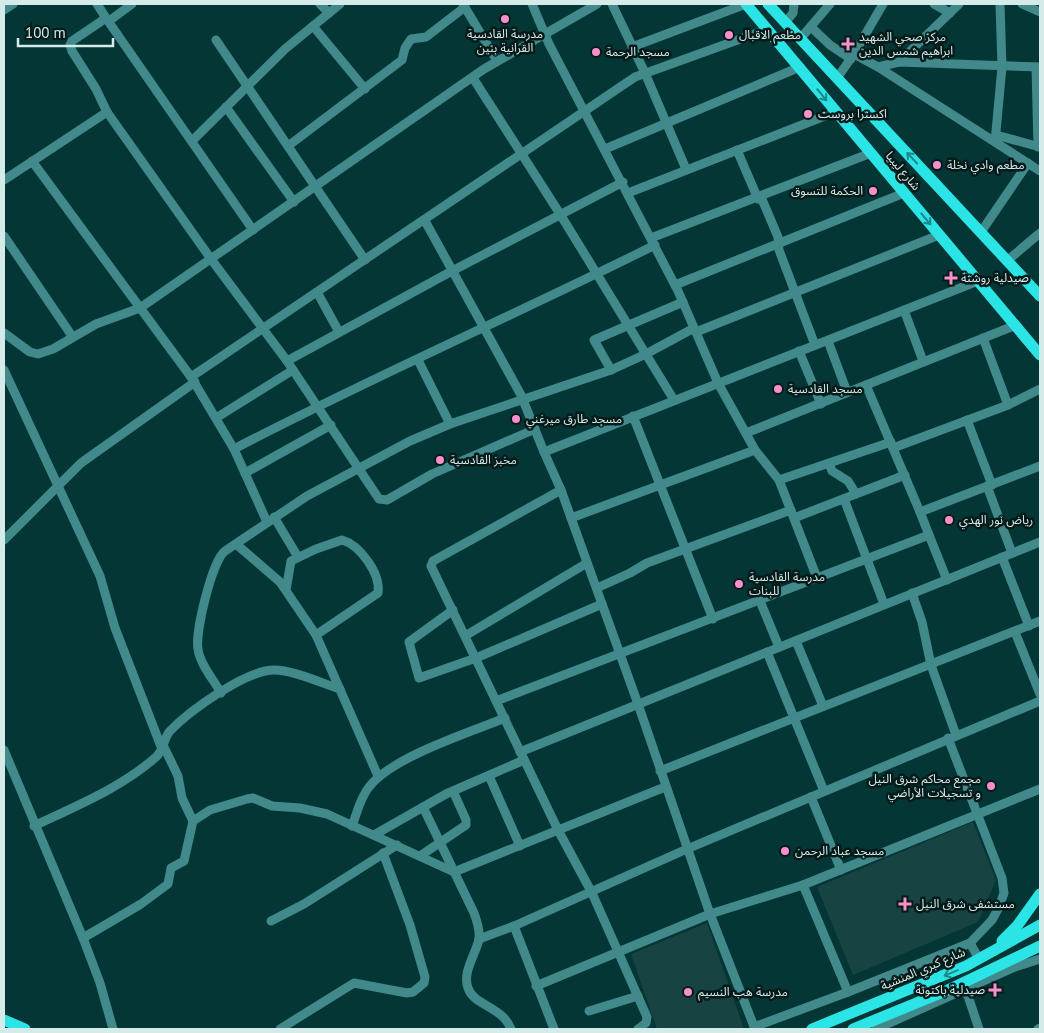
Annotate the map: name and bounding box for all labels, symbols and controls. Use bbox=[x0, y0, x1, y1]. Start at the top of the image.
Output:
marker: مدرسة القادسية القرانية بنين bbox=[499, 13, 511, 25]
scale bar bbox=[18, 15, 112, 47]
text: 100 m bbox=[25, 23, 66, 42]
place label: مدرسة القادسية القرانية بنين bbox=[467, 26, 543, 55]
place label: مظعم الاقبال bbox=[739, 27, 801, 44]
marker: مظعم الاقبال bbox=[723, 29, 735, 41]
place label: مركز صحي الشهيد ابراهيم شمس الدين bbox=[859, 29, 953, 60]
marker: مركز صحي الشهيد ابراهيم شمس الدين bbox=[841, 37, 855, 51]
place label: مسجد الرحمة bbox=[606, 44, 670, 59]
marker: مسجد الرحمة bbox=[590, 46, 602, 58]
one-way arrow bbox=[816, 88, 827, 101]
place label: اكسترا بروست bbox=[818, 106, 887, 121]
marker: اكسترا بروست bbox=[802, 108, 814, 120]
street label: شارع ليبيا bbox=[881, 148, 924, 195]
one-way arrow bbox=[906, 151, 918, 164]
place label: مطعم وادي نخلة bbox=[947, 157, 1025, 175]
marker: مطعم وادي نخلة bbox=[931, 159, 943, 171]
place label: الحكمة للتسوق bbox=[791, 183, 863, 198]
marker: الحكمة للتسوق bbox=[867, 185, 879, 197]
one-way arrow bbox=[921, 213, 932, 226]
place label: صيدلية روشتة bbox=[961, 270, 1029, 285]
marker: صيدلية روشتة bbox=[945, 272, 957, 284]
place label: مسجد القادسية bbox=[788, 381, 863, 396]
marker: مسجد القادسية bbox=[772, 383, 784, 395]
place label: مسجد طارق ميرغني bbox=[526, 411, 622, 429]
marker: مسجد طارق ميرغني bbox=[510, 413, 522, 425]
place label: مخبز القادسية bbox=[450, 452, 517, 467]
marker: مخبز القادسية bbox=[434, 454, 446, 466]
place label: رياض نور الهدي bbox=[959, 512, 1033, 530]
marker: رياض نور الهدي bbox=[943, 514, 955, 526]
place label: مدرسة القادسية للبنات bbox=[749, 569, 825, 598]
marker: مدرسة القادسية للبنات bbox=[733, 578, 745, 590]
place label: مجمع محاكم شرق النيل و تسجيلات الأراضي bbox=[869, 771, 981, 803]
marker: مجمع محاكم شرق النيل و تسجيلات الأراضي bbox=[985, 780, 997, 792]
place label: مسجد عباد الرحمن bbox=[795, 843, 884, 858]
marker: مسجد عباد الرحمن bbox=[779, 845, 791, 857]
place label: مستشفى شرق النيل bbox=[916, 896, 1015, 911]
marker: مستشفى شرق النيل bbox=[898, 897, 912, 911]
street label: شارع كبري المنشية bbox=[878, 944, 968, 996]
one-way arrow bbox=[944, 968, 959, 978]
place label: صيدلية باكتوتة bbox=[915, 982, 985, 997]
place label: مدرسة هب النسيم bbox=[698, 984, 788, 1001]
marker: صيدلية باكتوتة bbox=[989, 984, 1001, 996]
marker: مدرسة هب النسيم bbox=[682, 986, 694, 998]

